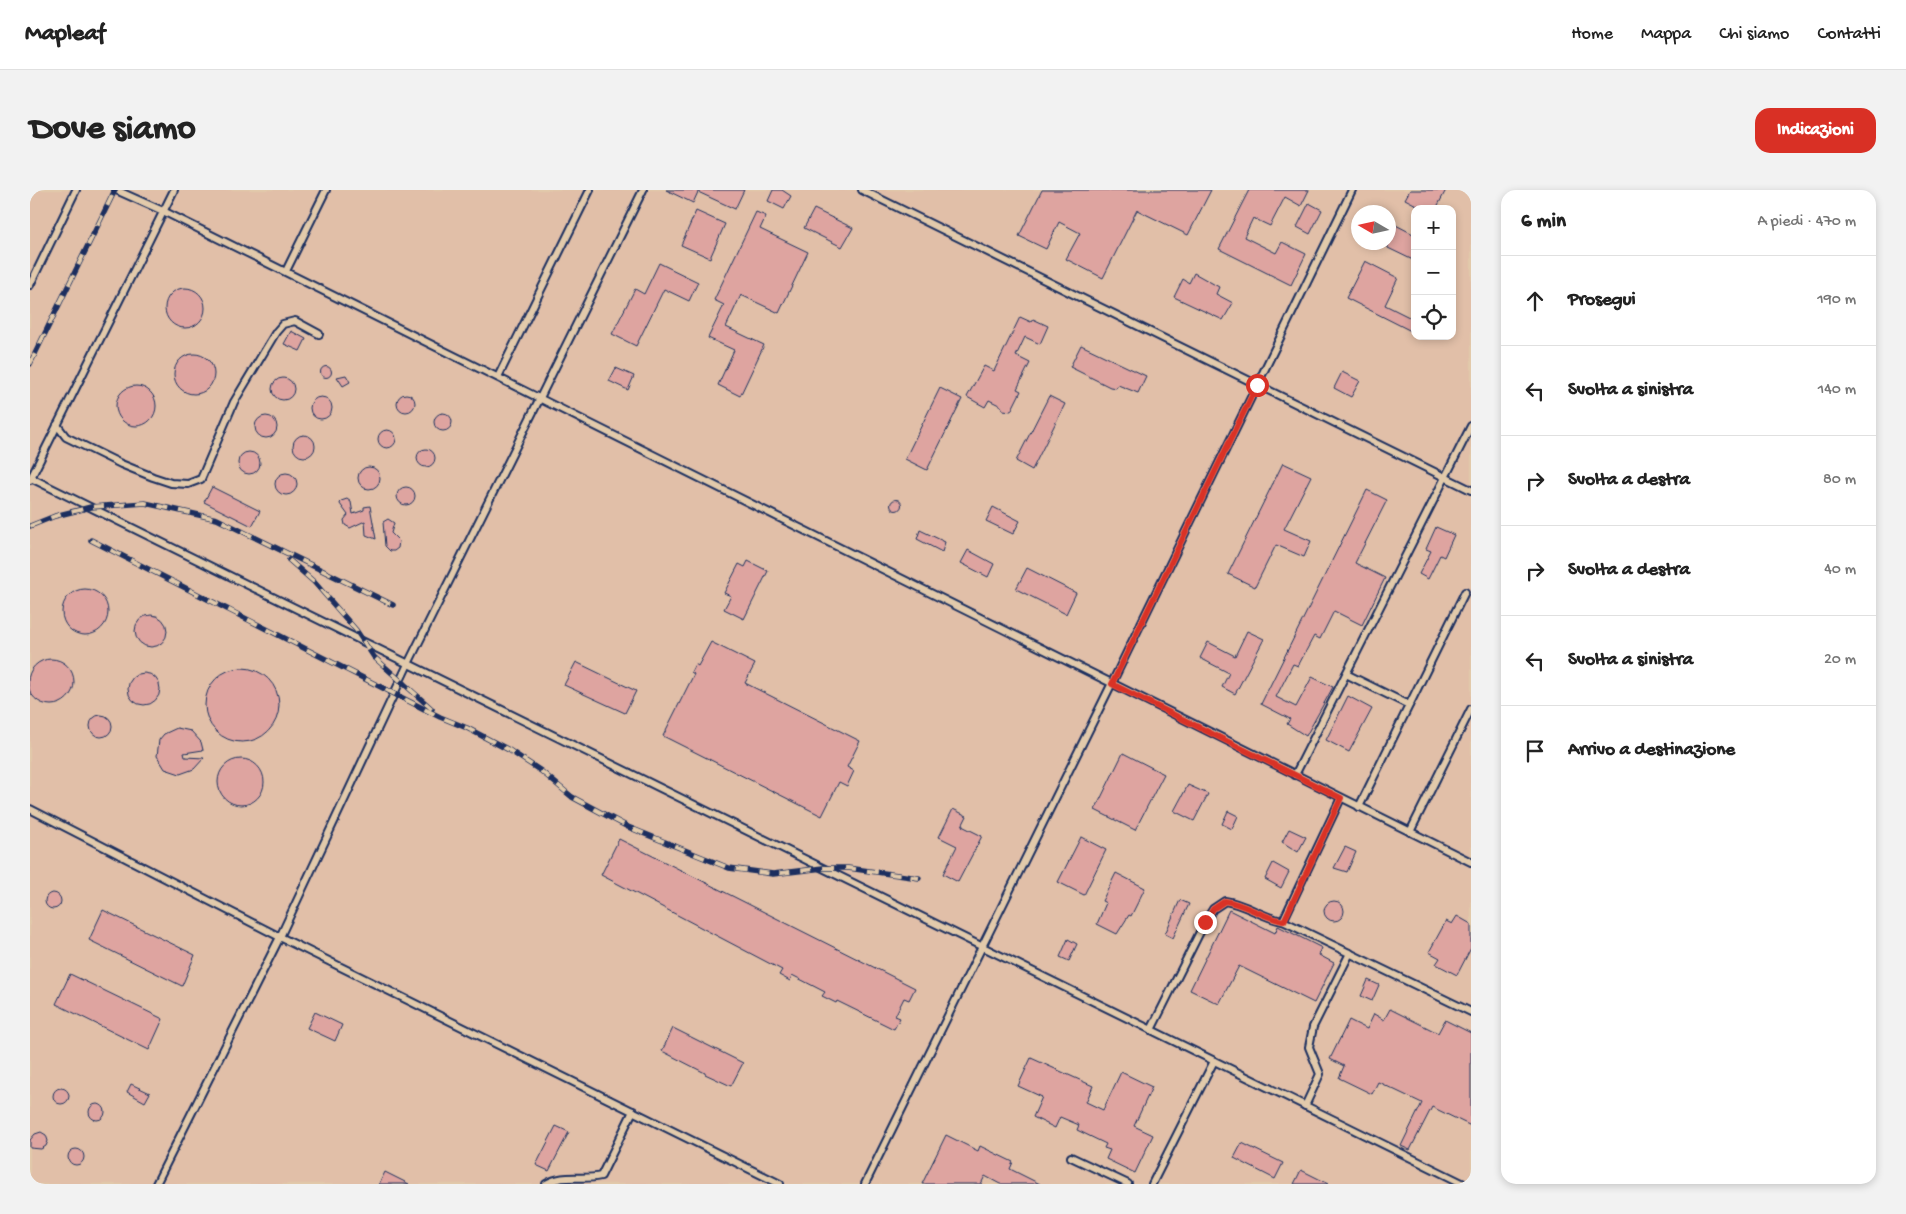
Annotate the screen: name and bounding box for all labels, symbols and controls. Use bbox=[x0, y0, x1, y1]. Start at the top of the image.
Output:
text: Mapleaf bbox=[25, 20, 105, 49]
text: Home bbox=[1571, 24, 1613, 45]
text: Mappa bbox=[1641, 24, 1691, 45]
text: Chi siamo bbox=[1719, 24, 1789, 45]
text: Contatti bbox=[1817, 24, 1881, 45]
button: Indicazioni bbox=[1755, 108, 1876, 153]
text: Dove siamo bbox=[30, 110, 196, 151]
north arrow bbox=[1351, 205, 1396, 250]
map controls bbox=[1411, 205, 1456, 340]
button: + bbox=[1411, 205, 1456, 250]
text: 6 min bbox=[1521, 210, 1566, 235]
text: A piedi · 470 m bbox=[1758, 213, 1856, 232]
button: − bbox=[1411, 250, 1456, 295]
icon: ahead bbox=[1521, 287, 1549, 315]
text: Prosegui bbox=[1568, 289, 1636, 312]
text: 190 m bbox=[1817, 291, 1856, 310]
button: locate bbox=[1411, 295, 1456, 340]
route start bbox=[1246, 374, 1269, 397]
icon: left bbox=[1521, 377, 1549, 405]
text: Svolta a sinistra bbox=[1568, 379, 1693, 402]
text: 140 m bbox=[1818, 381, 1856, 400]
icon: right bbox=[1521, 467, 1549, 495]
text: Svolta a destra bbox=[1568, 469, 1690, 492]
text: 80 m bbox=[1823, 471, 1856, 490]
icon: right bbox=[1521, 557, 1549, 585]
text: Svolta a destra bbox=[1568, 559, 1690, 582]
text: 40 m bbox=[1824, 561, 1856, 580]
icon: left bbox=[1521, 647, 1549, 675]
text: Svolta a sinistra bbox=[1568, 649, 1693, 672]
text: 20 m bbox=[1824, 651, 1856, 670]
icon: arrive bbox=[1521, 737, 1549, 765]
text: Arrivo a destinazione bbox=[1568, 739, 1735, 762]
route end bbox=[1194, 911, 1217, 934]

